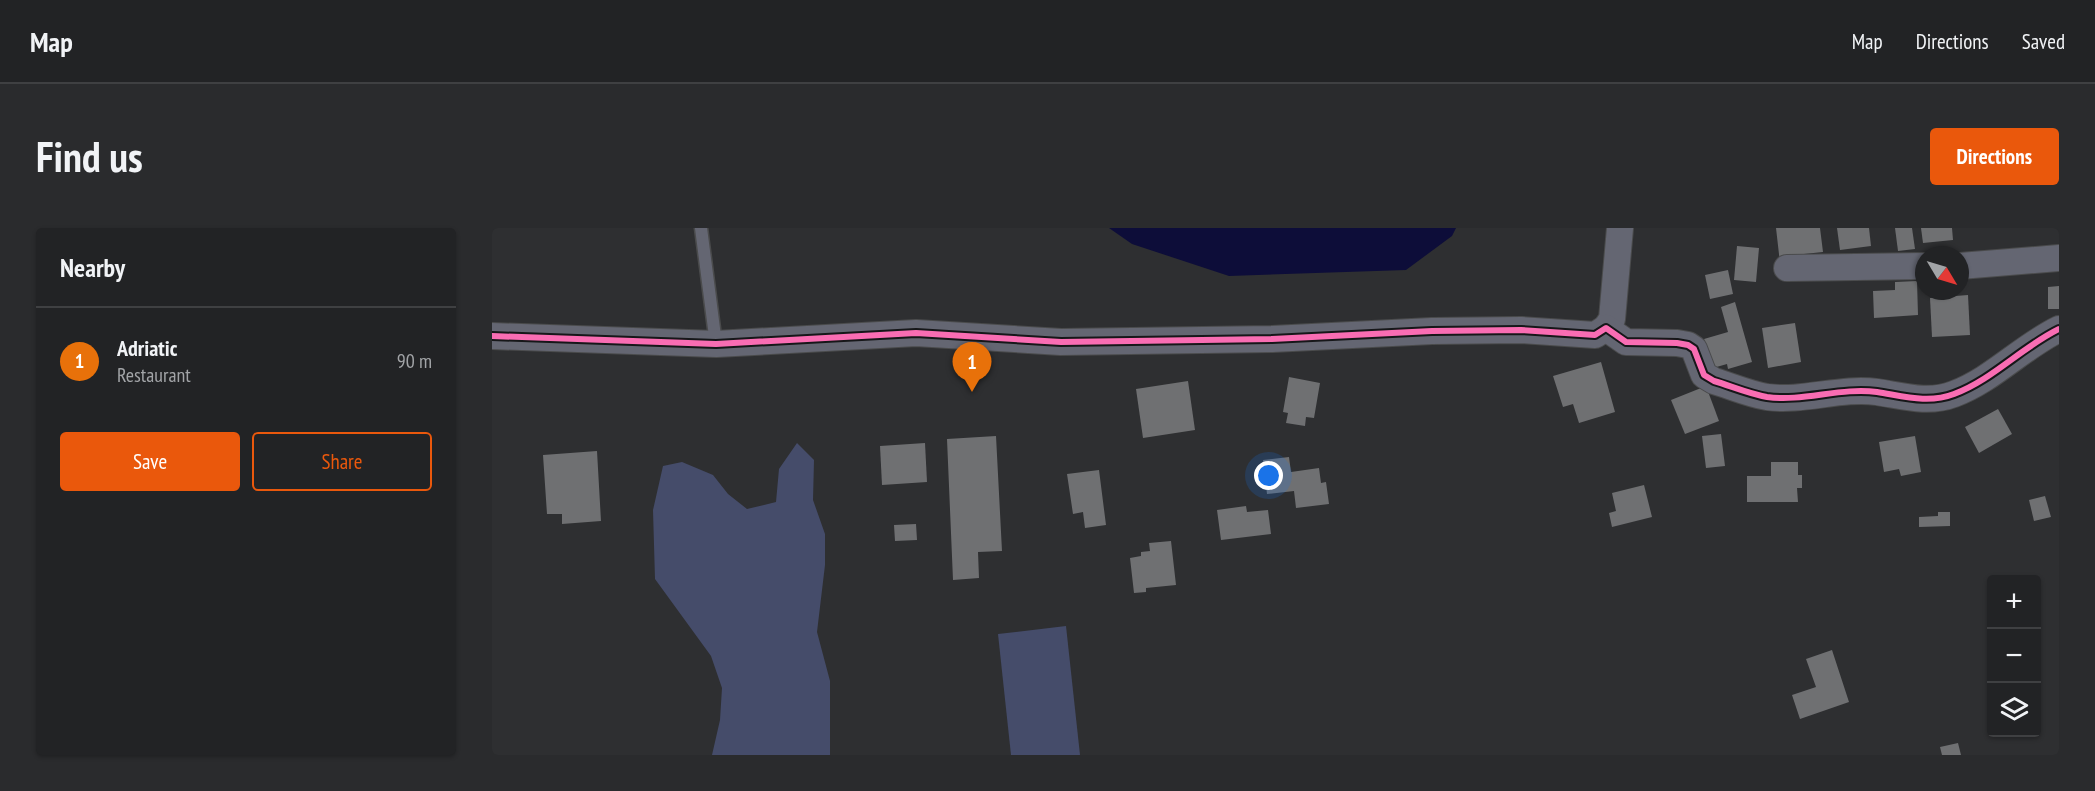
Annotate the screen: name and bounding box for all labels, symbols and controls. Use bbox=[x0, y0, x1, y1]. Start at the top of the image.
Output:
text: Map bbox=[30, 23, 73, 60]
text: Map bbox=[1852, 28, 1883, 55]
text: Directions bbox=[1916, 28, 1989, 55]
text: Saved bbox=[2022, 28, 2065, 55]
button: Directions bbox=[1930, 128, 2059, 185]
text: Find us bbox=[36, 129, 143, 184]
north arrow bbox=[1915, 246, 1969, 300]
text: Nearby bbox=[60, 251, 125, 284]
text: Adriatic bbox=[117, 334, 177, 362]
pin: 1 bbox=[952, 342, 992, 392]
text: 1 bbox=[75, 348, 84, 374]
text: 90 m bbox=[397, 348, 432, 374]
text: Restaurant bbox=[117, 362, 191, 388]
button: Save bbox=[60, 432, 240, 491]
button: Share bbox=[252, 432, 432, 491]
your location bbox=[1254, 461, 1283, 490]
map controls bbox=[1987, 575, 2041, 737]
button: + bbox=[1987, 575, 2041, 629]
button: − bbox=[1987, 629, 2041, 683]
button: layers bbox=[1987, 683, 2041, 737]

